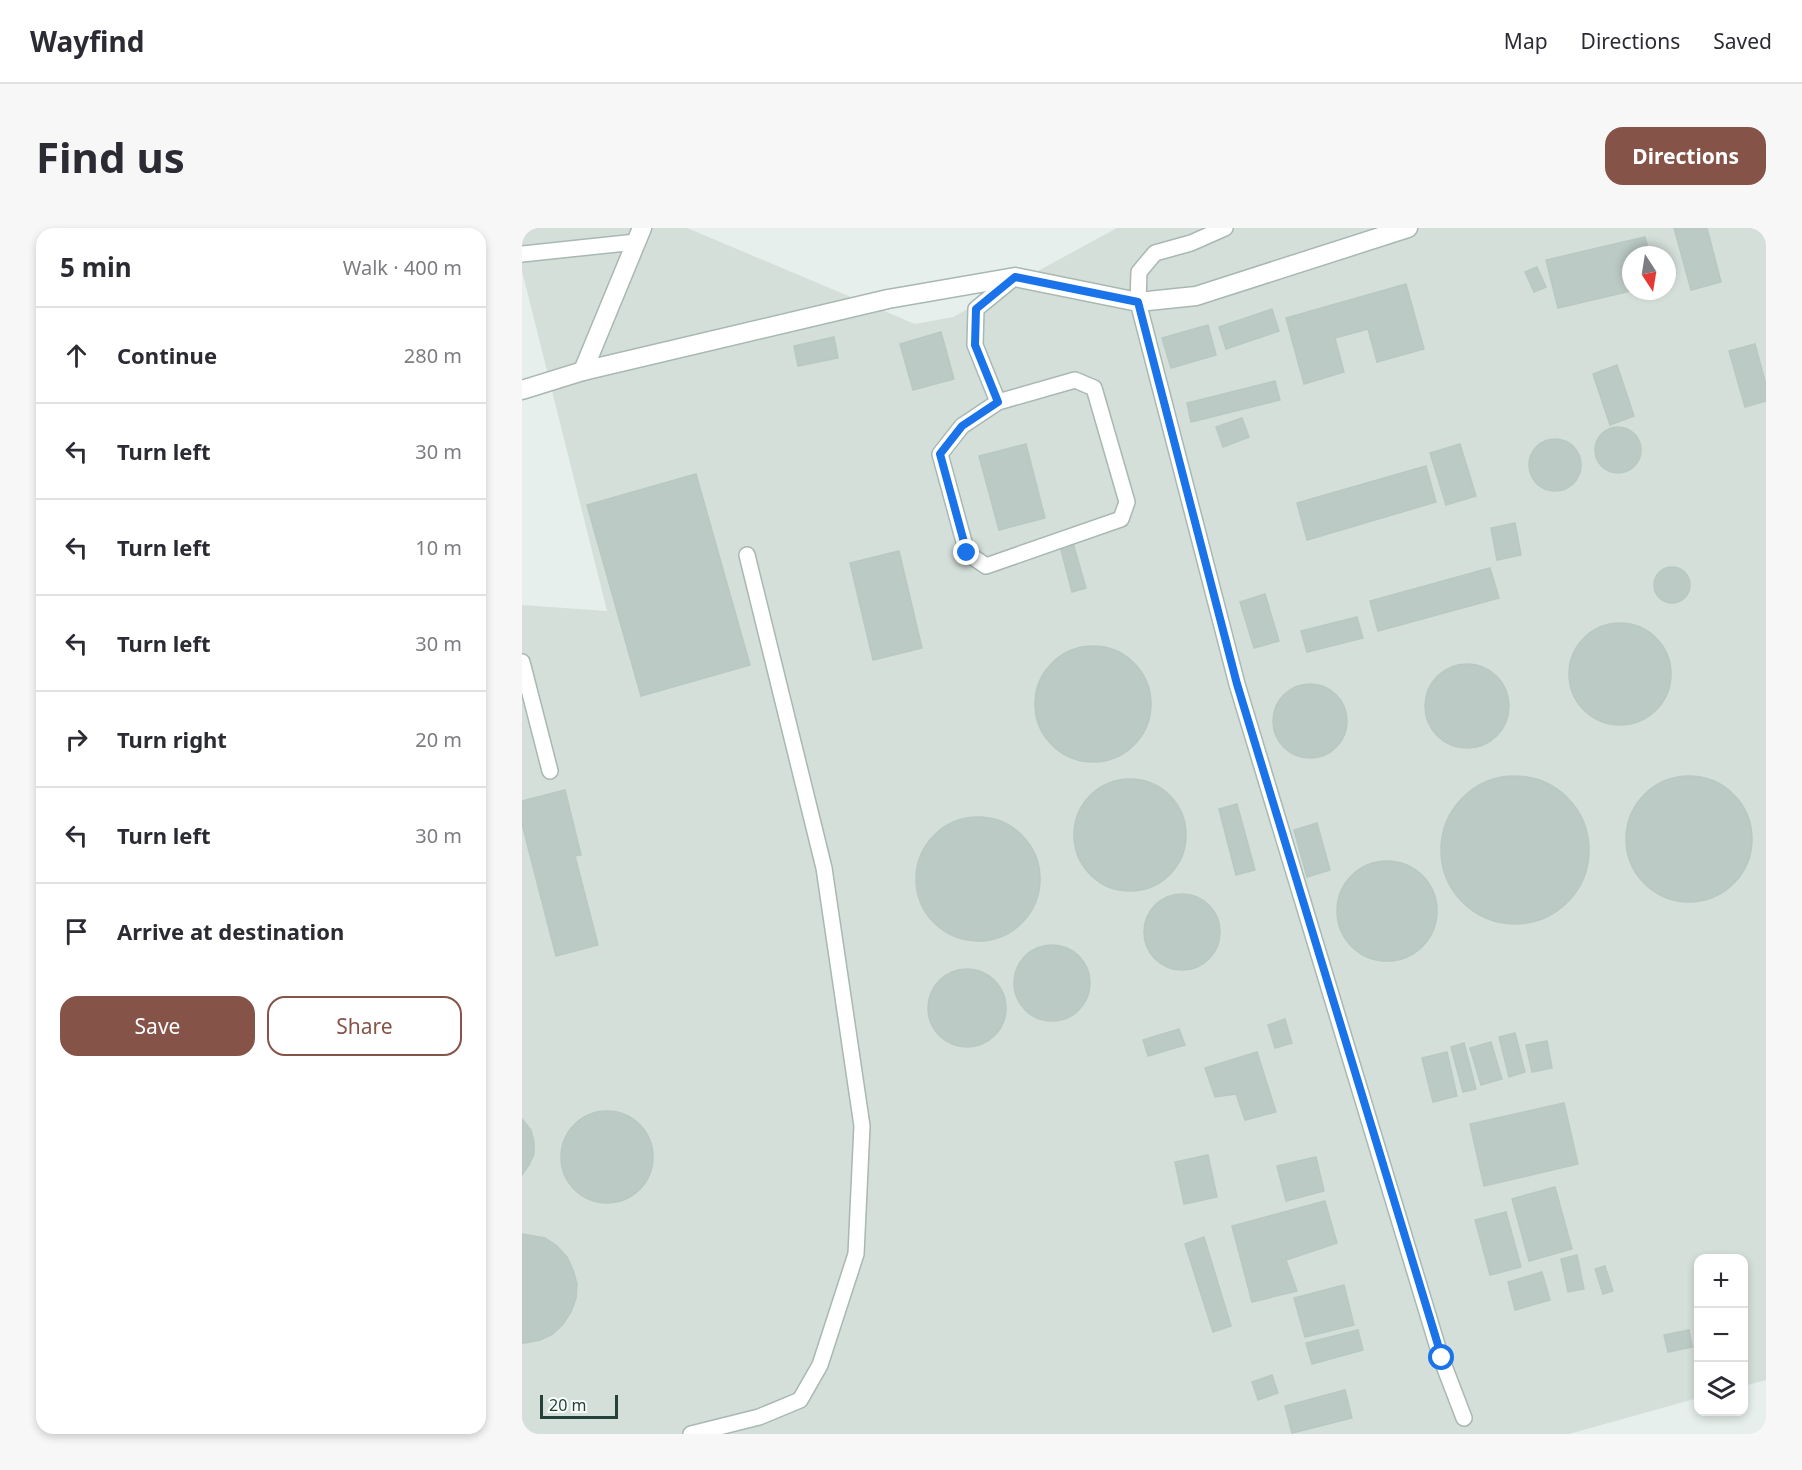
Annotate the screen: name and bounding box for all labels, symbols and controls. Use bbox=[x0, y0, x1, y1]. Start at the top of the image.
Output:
text: Wayfind bbox=[30, 22, 144, 60]
text: Map bbox=[1504, 27, 1548, 55]
text: Directions bbox=[1581, 27, 1680, 55]
text: Saved bbox=[1713, 27, 1772, 55]
button: Directions bbox=[1605, 127, 1766, 185]
text: Find us bbox=[36, 128, 185, 185]
north arrow bbox=[1622, 246, 1676, 300]
text: 5 min bbox=[60, 249, 132, 285]
text: Walk · 400 m bbox=[343, 254, 462, 281]
icon: ahead bbox=[60, 339, 93, 372]
text: Continue bbox=[117, 340, 217, 370]
text: 280 m bbox=[404, 342, 462, 369]
icon: left bbox=[60, 435, 93, 468]
text: Turn left bbox=[117, 436, 211, 466]
text: 30 m bbox=[415, 438, 462, 465]
icon: left bbox=[60, 531, 93, 564]
text: Turn left bbox=[117, 532, 211, 562]
text: 10 m bbox=[415, 534, 462, 561]
route end bbox=[953, 539, 979, 565]
icon: left bbox=[60, 627, 93, 660]
text: Turn left bbox=[117, 628, 211, 658]
text: 30 m bbox=[415, 630, 462, 657]
icon: right bbox=[60, 723, 93, 756]
text: Turn right bbox=[117, 724, 227, 754]
text: 20 m bbox=[415, 726, 462, 753]
icon: left bbox=[60, 819, 93, 852]
text: Turn left bbox=[117, 820, 211, 850]
text: 30 m bbox=[415, 822, 462, 849]
icon: arrive bbox=[60, 915, 93, 948]
text: Arrive at destination bbox=[117, 916, 344, 946]
button: Save bbox=[60, 996, 255, 1056]
button: Share bbox=[267, 996, 462, 1056]
map controls bbox=[1694, 1254, 1748, 1416]
button: + bbox=[1694, 1254, 1748, 1308]
button: − bbox=[1694, 1308, 1748, 1362]
route start bbox=[1428, 1344, 1454, 1370]
button: layers bbox=[1694, 1362, 1748, 1416]
scale bar bbox=[540, 1392, 618, 1420]
text: 20 m bbox=[549, 1394, 586, 1416]

